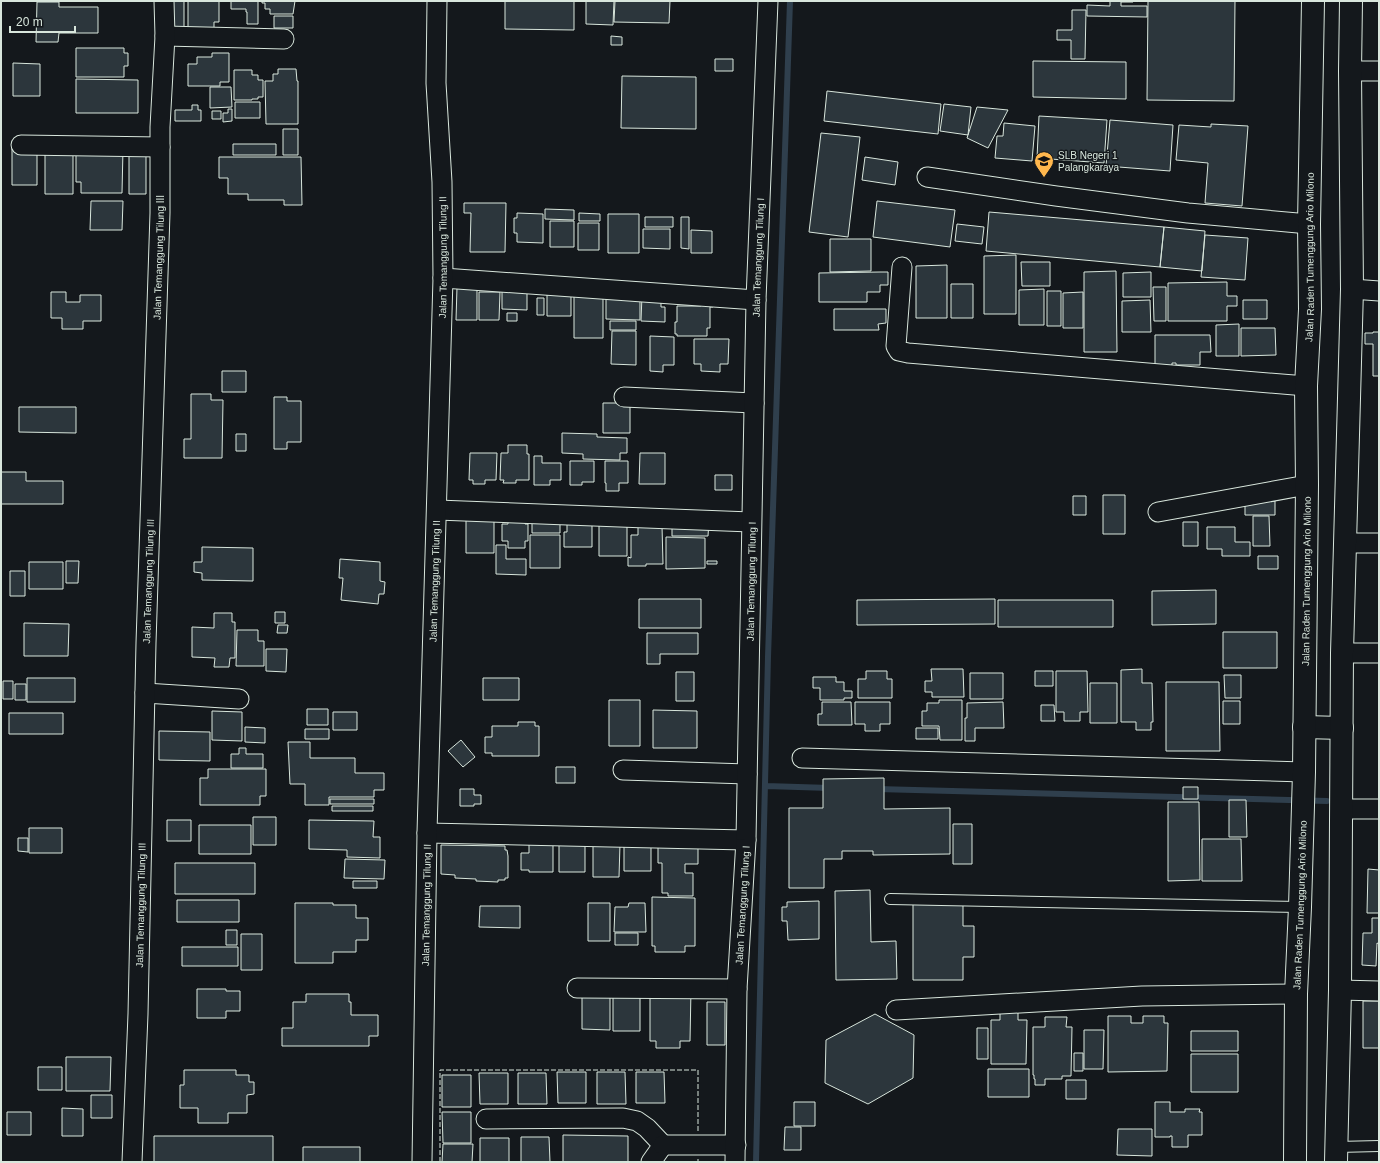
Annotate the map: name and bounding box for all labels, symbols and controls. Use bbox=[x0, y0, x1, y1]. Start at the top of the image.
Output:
scale bar bbox=[10, 8, 75, 34]
text: 20 m bbox=[16, 15, 43, 29]
school or university icon: SLB Negeri 1 Palangkaraya bbox=[1033, 150, 1055, 178]
place label: SLB Negeri 1 Palangkaraya bbox=[1058, 150, 1120, 173]
street label: Jalan Raden Tumenggung Ario Milono bbox=[1303, 172, 1316, 342]
street label: Jalan Temanggung Tilung III bbox=[152, 195, 166, 320]
street label: Jalan Temanggung Tilung II bbox=[437, 196, 449, 319]
street label: Jalan Temanggung Tilung I bbox=[751, 198, 766, 317]
street label: Jalan Raden Tumenggung Ario Milono bbox=[1300, 496, 1313, 666]
street label: Jalan Temanggung Tilung III bbox=[141, 519, 156, 644]
street label: Jalan Temanggung Tilung II bbox=[428, 520, 442, 642]
street label: Jalan Temanggung Tilung I bbox=[745, 522, 758, 641]
street label: Jalan Raden Tumenggung Ario Milono bbox=[1291, 820, 1309, 990]
street label: Jalan Temanggung Tilung III bbox=[134, 843, 148, 968]
street label: Jalan Temanggung Tilung II bbox=[420, 844, 433, 966]
street label: Jalan Temanggung Tilung I bbox=[733, 845, 752, 965]

